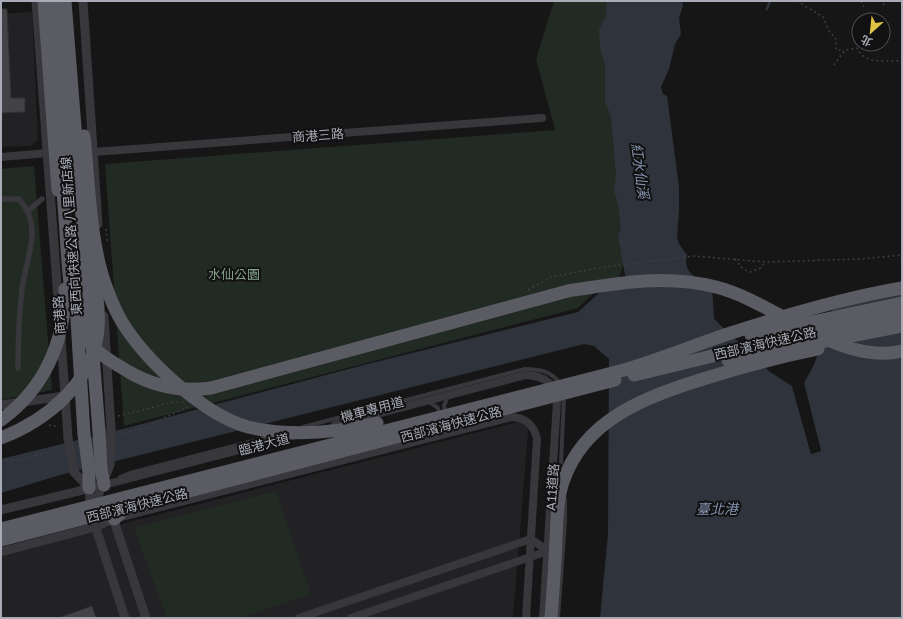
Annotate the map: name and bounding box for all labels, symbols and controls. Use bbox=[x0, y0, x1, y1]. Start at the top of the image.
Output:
north arrow bbox=[851, 12, 891, 52]
text: 北 bbox=[858, 33, 874, 50]
street label: 商港三路 bbox=[291, 125, 345, 145]
water label: 紅水仙溪 bbox=[628, 142, 653, 202]
street label: 東西向快速公路 八里新店線 bbox=[57, 156, 85, 316]
park label: 水仙公園 bbox=[208, 266, 260, 282]
street label: 商港路 bbox=[50, 295, 68, 335]
street label: 西部濱海快速公路 bbox=[713, 324, 817, 362]
street label: 機車專用道 bbox=[339, 393, 405, 425]
street label: 西部濱海快速公路 bbox=[399, 403, 503, 445]
street label: 臨港大道 bbox=[237, 430, 291, 458]
street label: A11道路 bbox=[542, 463, 562, 511]
street label: 西部濱海快速公路 bbox=[85, 485, 189, 525]
water label: 臺北港 bbox=[696, 500, 740, 517]

